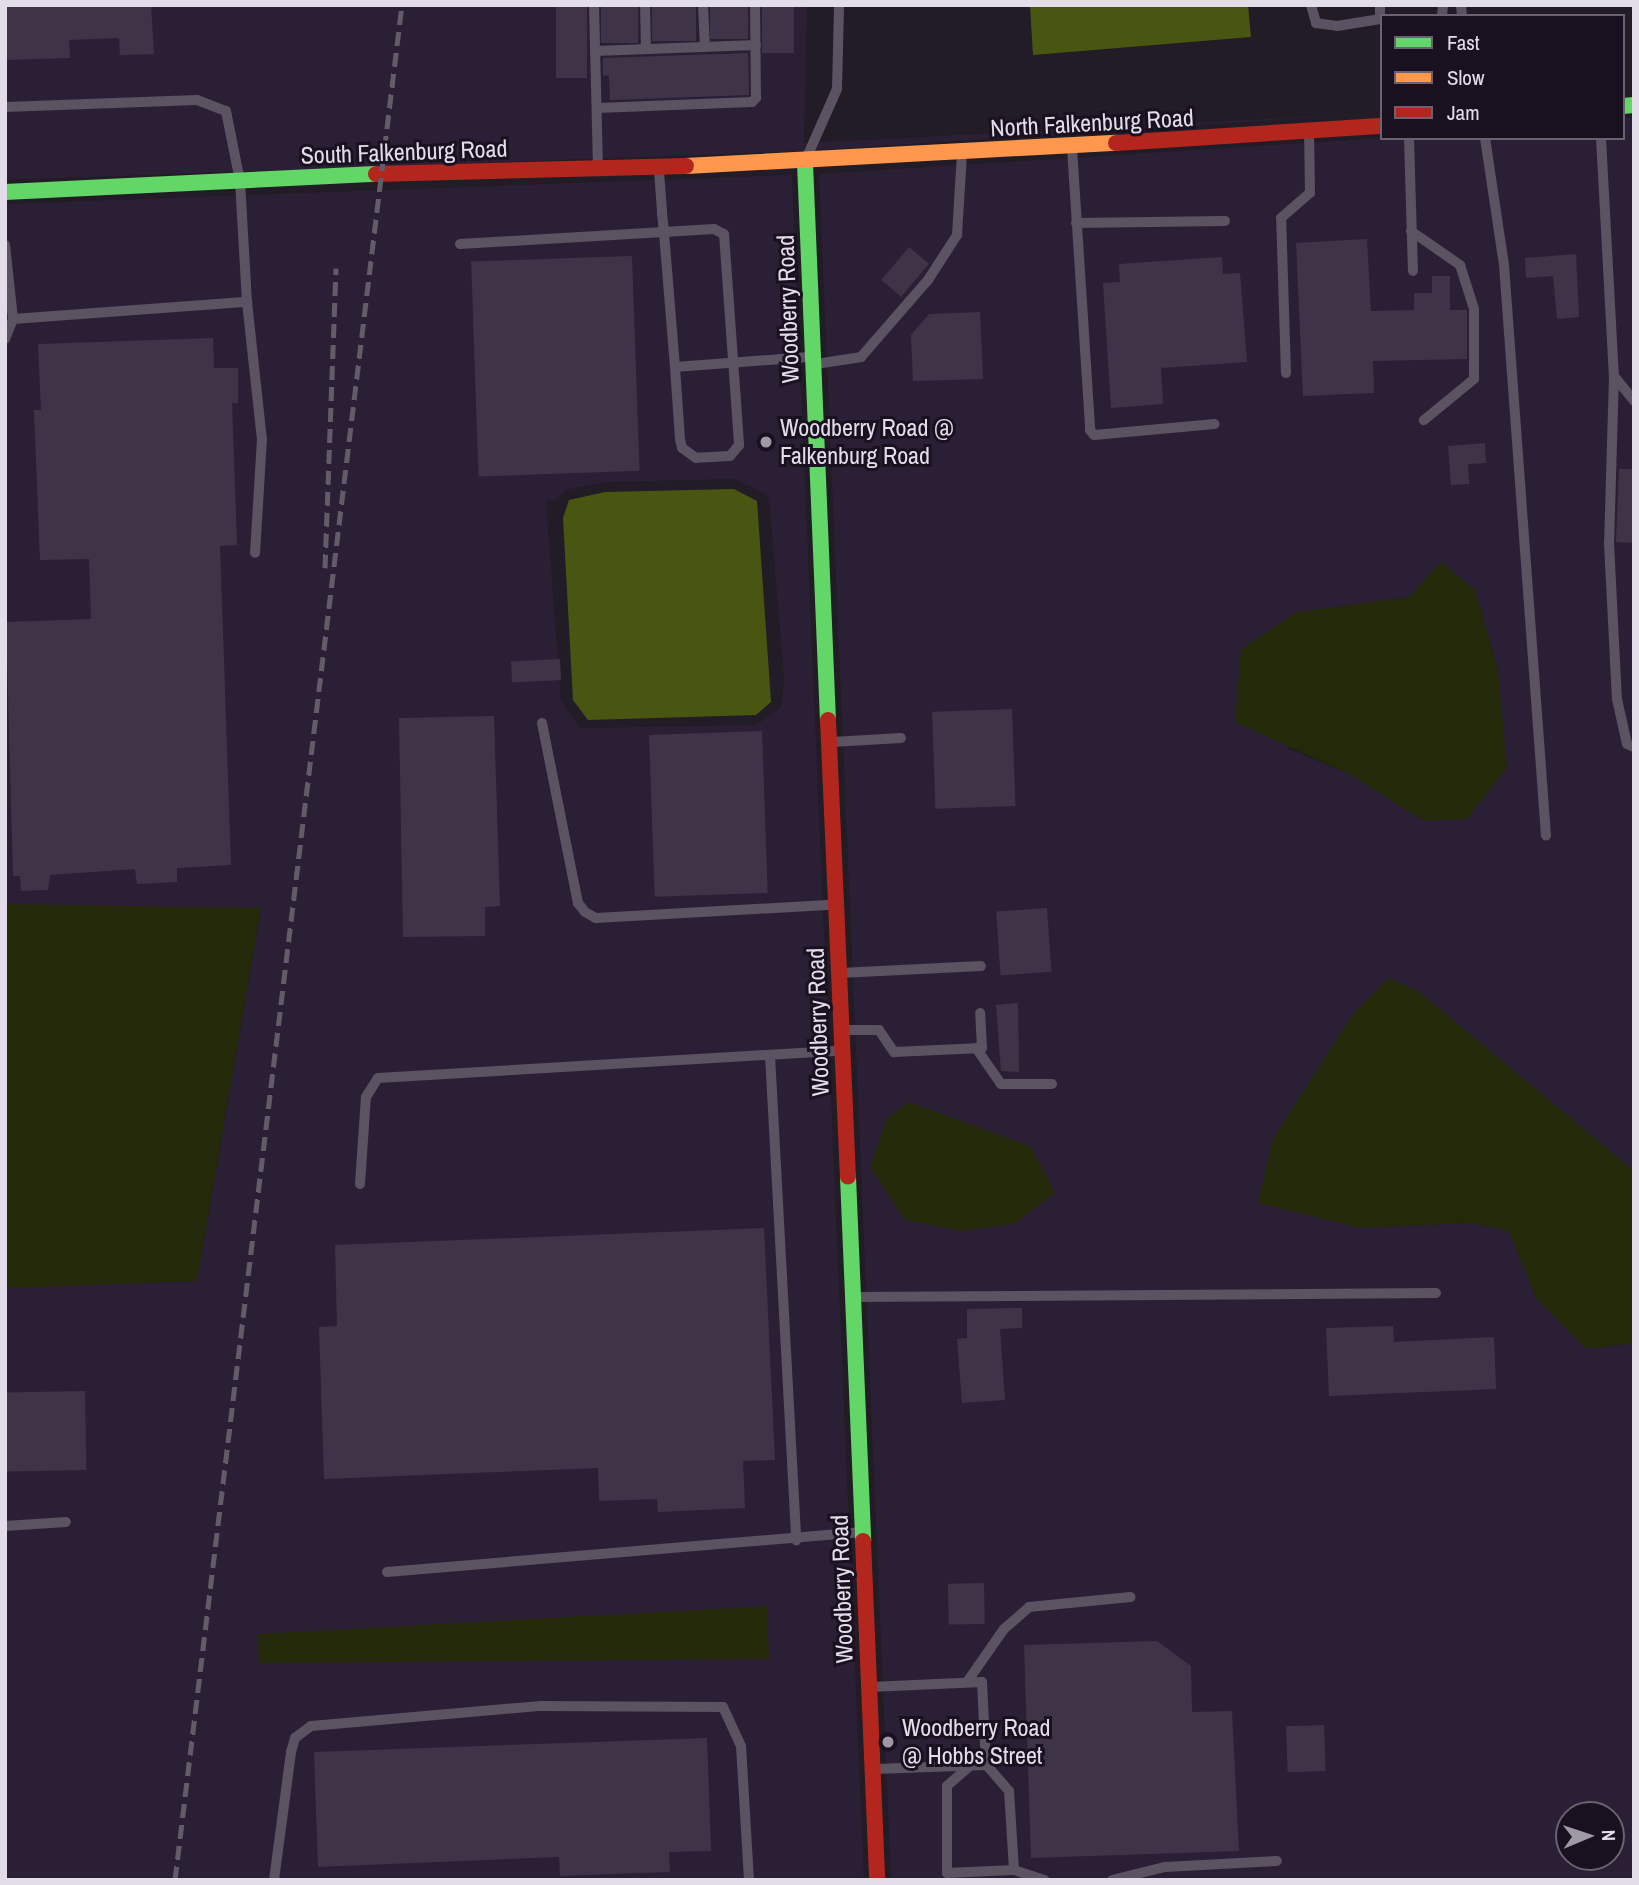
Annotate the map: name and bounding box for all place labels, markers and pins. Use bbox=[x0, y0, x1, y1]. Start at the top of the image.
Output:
place label: Woodberry Road @ Falkenburg Road bbox=[780, 414, 954, 470]
marker: Woodberry Road @ Falkenburg Road bbox=[758, 434, 774, 450]
place label: Woodberry Road @ Hobbs Street bbox=[902, 1714, 1050, 1770]
marker: Woodberry Road @ Hobbs Street bbox=[880, 1734, 896, 1750]

